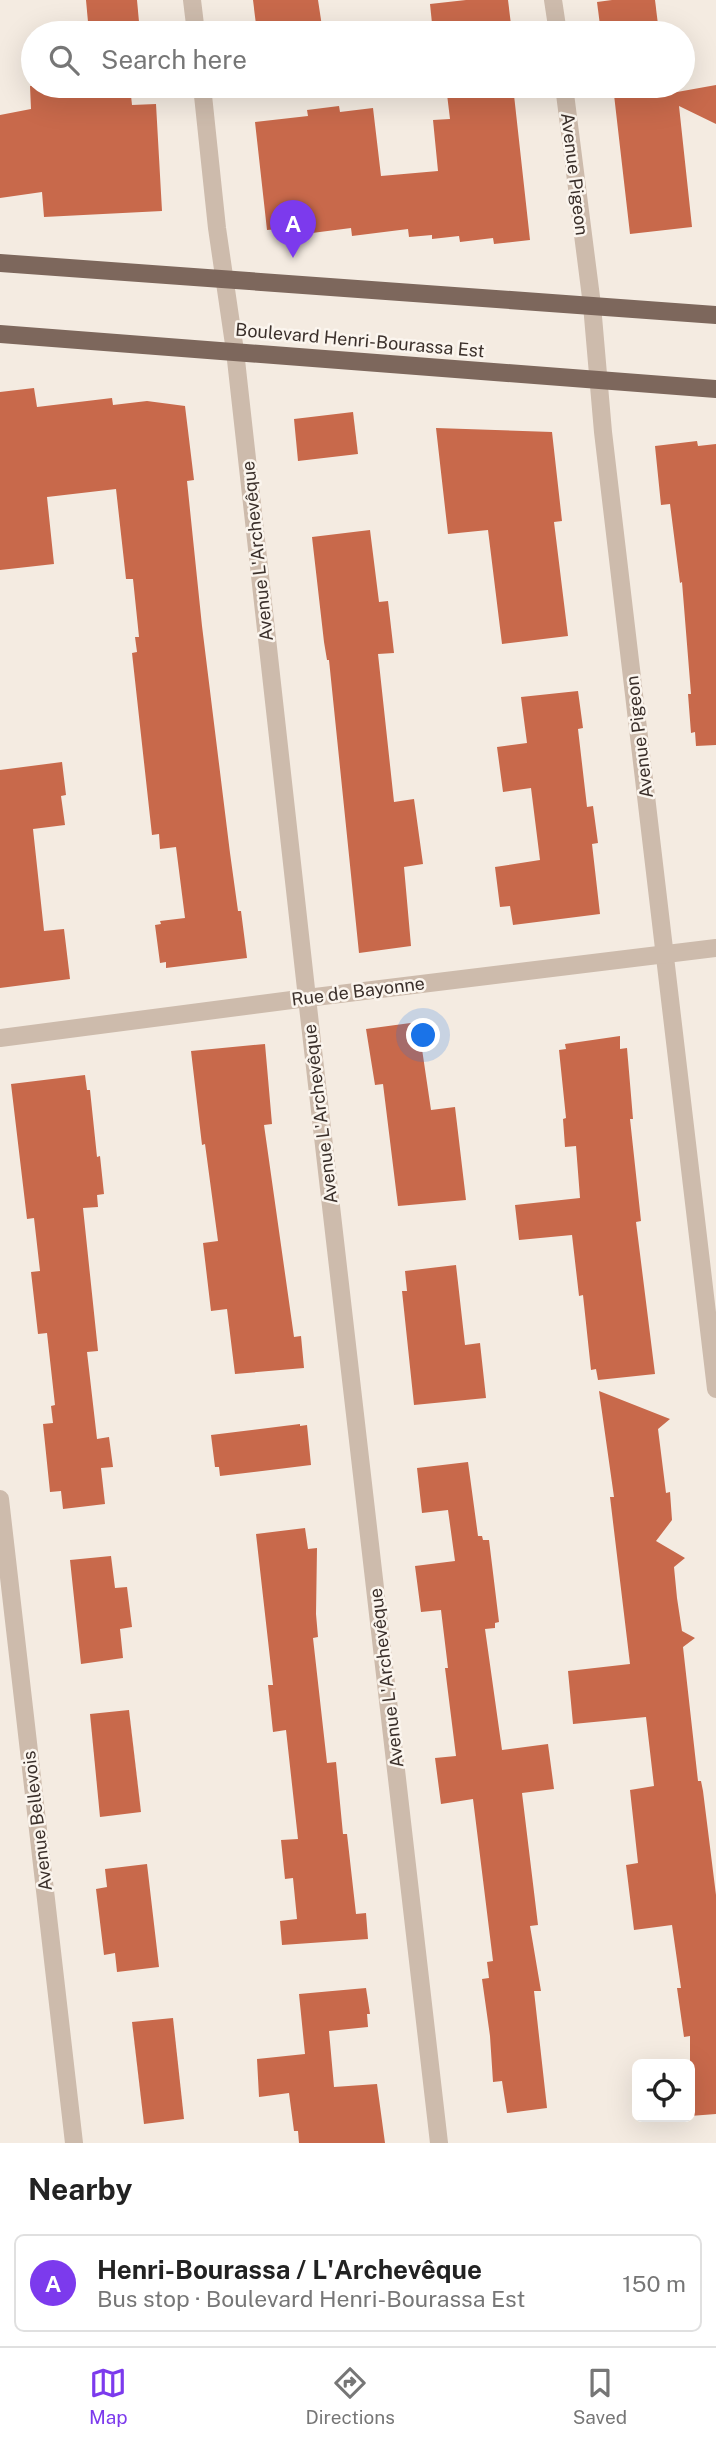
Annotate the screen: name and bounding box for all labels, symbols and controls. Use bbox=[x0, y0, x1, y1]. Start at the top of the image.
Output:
search box bbox=[21, 21, 695, 98]
icon: search bbox=[45, 41, 83, 79]
text: Search here bbox=[101, 44, 247, 75]
street label: Avenue Pigeon bbox=[557, 111, 593, 237]
pin: A bbox=[270, 200, 316, 258]
street label: Boulevard Henri-Bourassa Est bbox=[235, 319, 485, 361]
street label: Avenue L'Archevêque bbox=[237, 460, 277, 642]
street label: Avenue Pigeon bbox=[621, 674, 657, 800]
street label: Rue de Bayonne bbox=[290, 972, 426, 1010]
your location bbox=[406, 1018, 440, 1052]
street label: Avenue L'Archevêque bbox=[299, 1023, 341, 1205]
street label: Avenue L'Archevêque bbox=[365, 1587, 407, 1769]
street label: Avenue Bellevois bbox=[18, 1750, 56, 1892]
map controls bbox=[632, 2059, 695, 2122]
button: locate bbox=[632, 2059, 695, 2122]
text: Nearby bbox=[28, 2171, 132, 2207]
text: Henri-Bourassa / L'Archevêque bbox=[97, 2254, 482, 2285]
text: A bbox=[45, 2270, 61, 2297]
text: 150 m bbox=[622, 2270, 686, 2297]
text: Bus stop · Boulevard Henri-Bourassa Est bbox=[97, 2285, 525, 2312]
tab: Map bbox=[89, 2364, 128, 2428]
tab: Directions bbox=[306, 2364, 395, 2428]
tab: Saved bbox=[573, 2364, 627, 2428]

